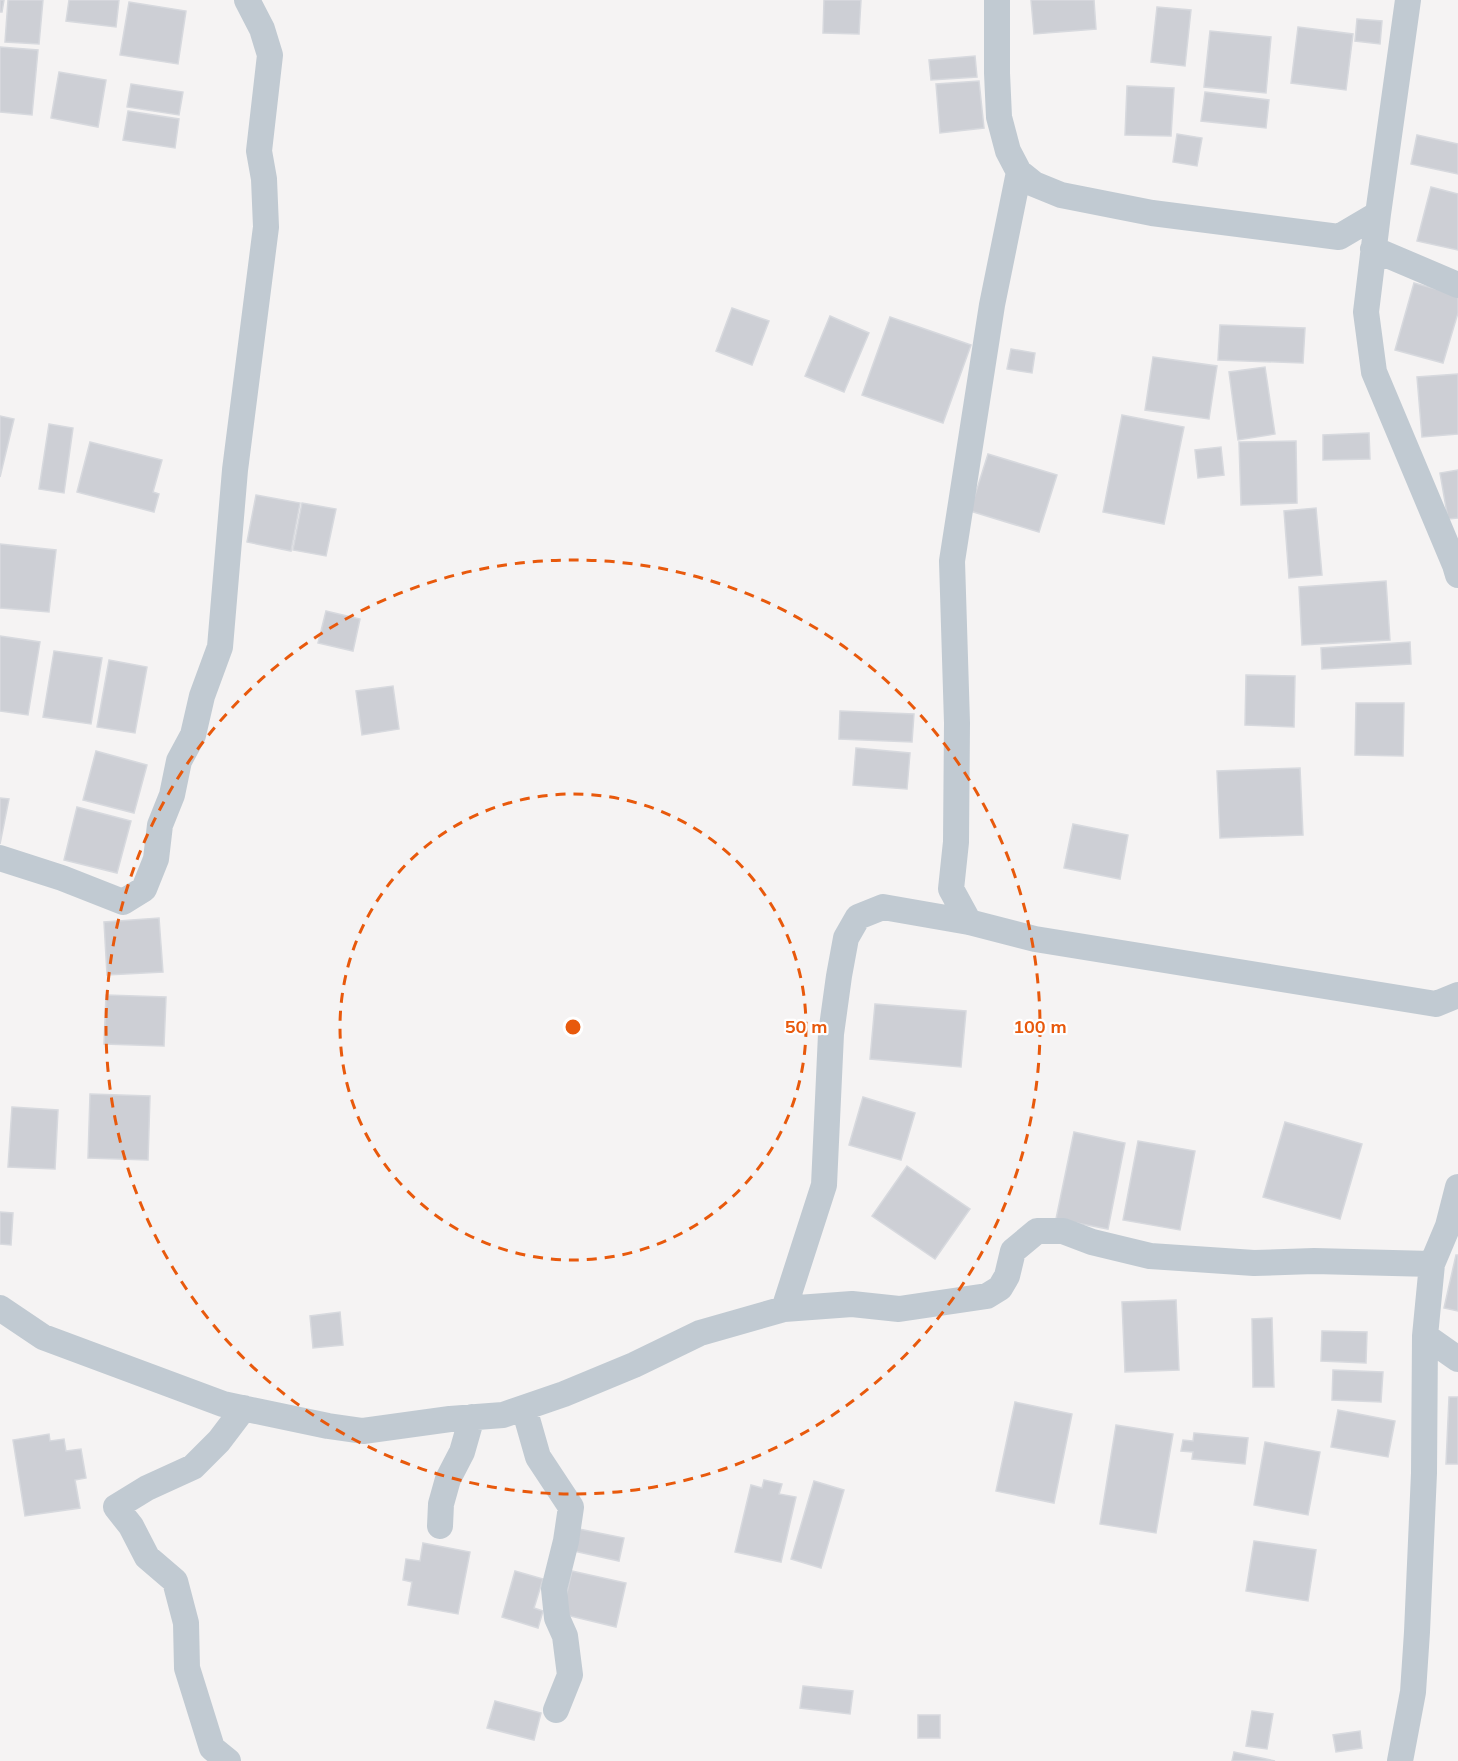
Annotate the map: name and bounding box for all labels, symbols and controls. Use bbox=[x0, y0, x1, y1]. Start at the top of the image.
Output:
text: 50 m bbox=[785, 1015, 827, 1038]
text: 100 m bbox=[1013, 1015, 1067, 1038]
centre of rings bbox=[563, 1017, 583, 1037]

